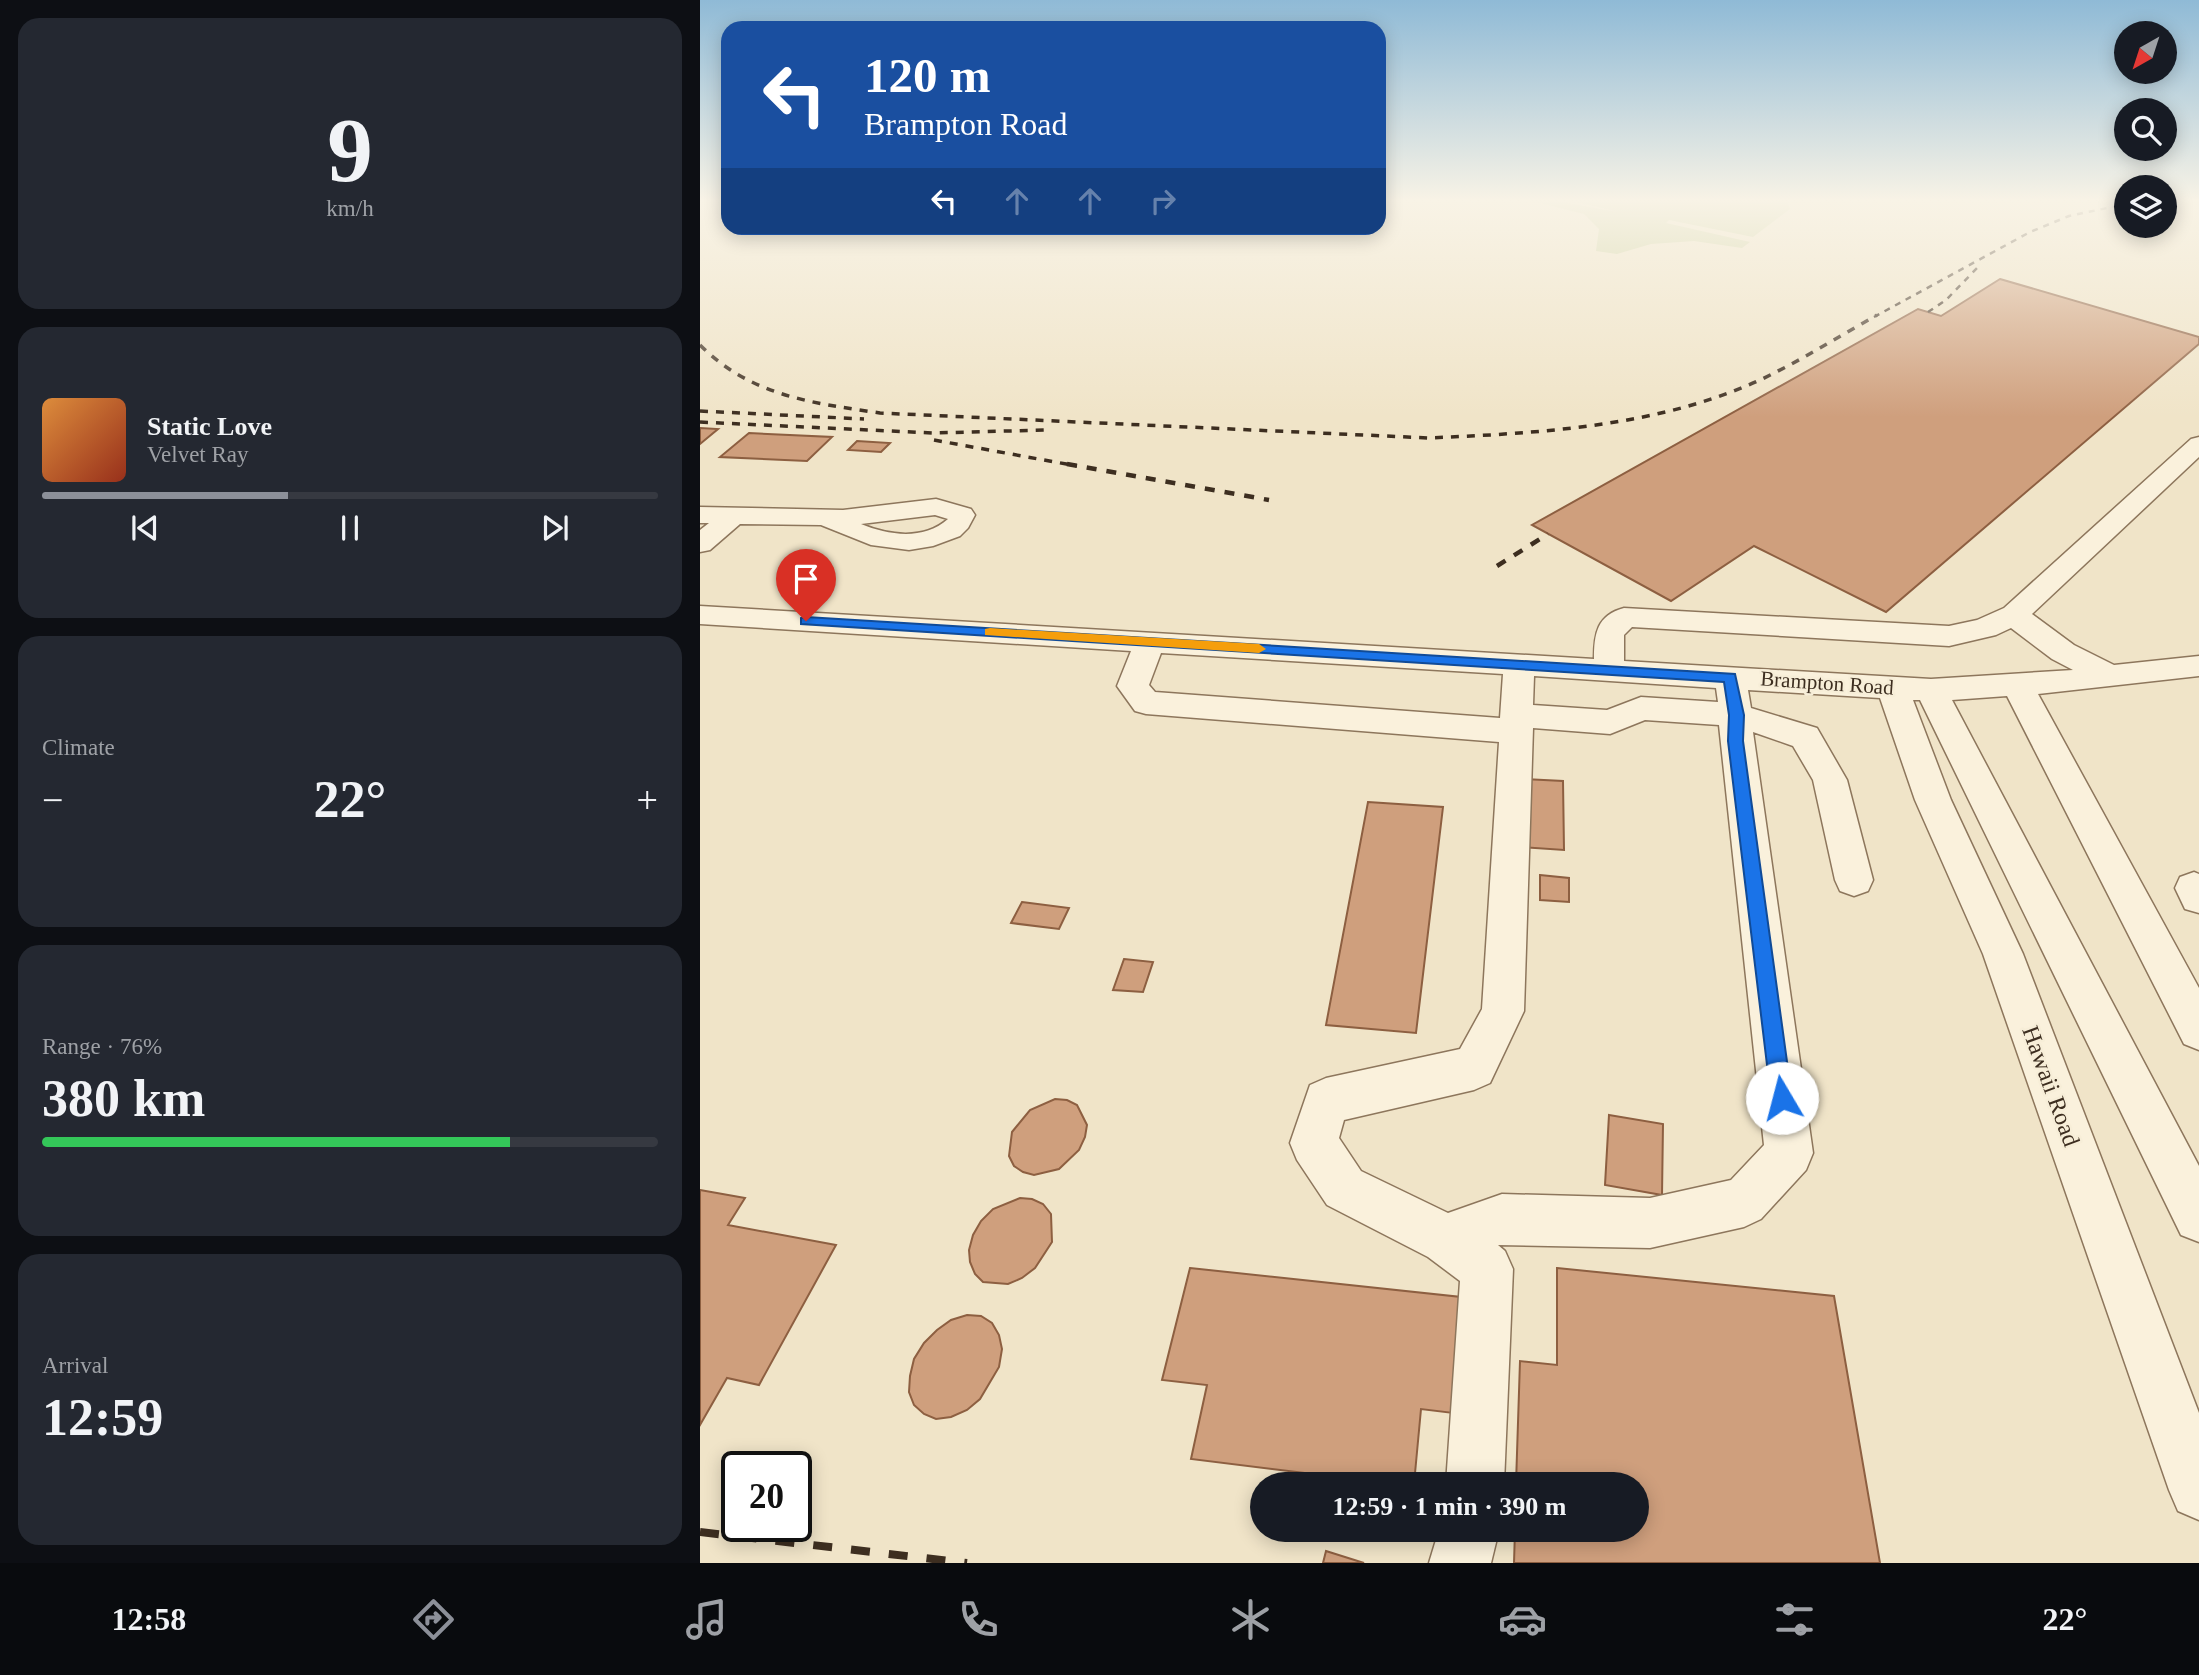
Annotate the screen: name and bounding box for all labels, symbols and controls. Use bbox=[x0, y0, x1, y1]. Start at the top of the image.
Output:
north arrow bbox=[2114, 21, 2177, 84]
map controls bbox=[2114, 21, 2177, 238]
text: 120 m bbox=[864, 48, 991, 103]
icon: left bbox=[749, 49, 840, 140]
button: search bbox=[2114, 98, 2177, 161]
text: 9 bbox=[327, 100, 373, 201]
text: Brampton Road bbox=[864, 106, 1068, 142]
button: layers bbox=[2114, 175, 2177, 238]
icon: left bbox=[925, 182, 963, 220]
icon: ahead bbox=[998, 182, 1036, 220]
icon: ahead bbox=[1071, 182, 1109, 220]
icon: right bbox=[1144, 182, 1182, 220]
text: km/h bbox=[326, 196, 374, 221]
text: Static Love bbox=[147, 412, 272, 441]
text: Velvet Ray bbox=[147, 442, 249, 467]
icon: previous bbox=[126, 509, 164, 547]
icon: pause bbox=[331, 509, 369, 547]
icon: next bbox=[536, 509, 574, 547]
pin bbox=[776, 549, 836, 621]
icon: arrive bbox=[787, 560, 825, 598]
street label: Brampton Road bbox=[1760, 666, 1895, 700]
text: Climate bbox=[42, 735, 115, 760]
text: 22° bbox=[314, 771, 386, 828]
text: − bbox=[42, 779, 63, 821]
text: + bbox=[637, 779, 658, 821]
street label: Hawaii Road bbox=[2017, 1022, 2085, 1150]
text: Range · 76% bbox=[42, 1034, 162, 1059]
position arrow bbox=[1745, 1061, 1819, 1135]
text: 380 km bbox=[42, 1070, 205, 1127]
text: Arrival bbox=[42, 1353, 108, 1378]
text: 12:59 bbox=[42, 1389, 163, 1446]
speed limit sign: 20 bbox=[721, 1451, 812, 1542]
text: 12:59 · 1 min · 390 m bbox=[1333, 1492, 1567, 1521]
icon: directions bbox=[409, 1595, 458, 1644]
icon: music bbox=[682, 1595, 731, 1644]
icon: phone bbox=[954, 1595, 1003, 1644]
icon: climate bbox=[1226, 1595, 1275, 1644]
icon: car bbox=[1498, 1595, 1547, 1644]
icon: filters bbox=[1770, 1595, 1819, 1644]
text: 12:58 bbox=[112, 1601, 186, 1637]
text: 22° bbox=[2043, 1601, 2087, 1637]

